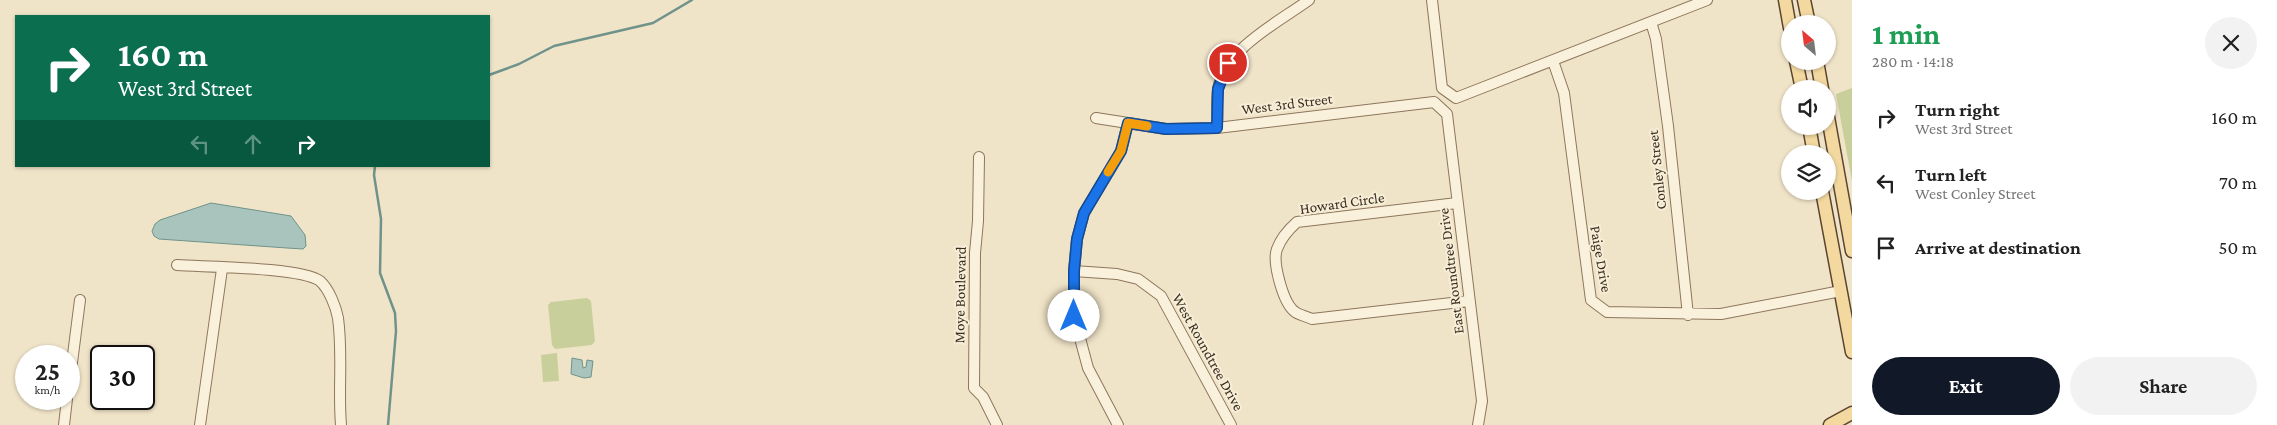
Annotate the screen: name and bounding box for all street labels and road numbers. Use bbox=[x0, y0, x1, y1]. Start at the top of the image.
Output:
street label: West 3rd Street bbox=[1241, 90, 1334, 118]
street label: Conley Street bbox=[1645, 128, 1670, 210]
street label: Howard Circle bbox=[1299, 189, 1386, 217]
street label: East Roundtree Drive bbox=[1435, 207, 1467, 335]
street label: Paige Drive bbox=[1586, 224, 1615, 294]
street label: Moye Boulevard bbox=[951, 246, 970, 344]
street label: West Roundtree Drive bbox=[1169, 291, 1247, 414]

